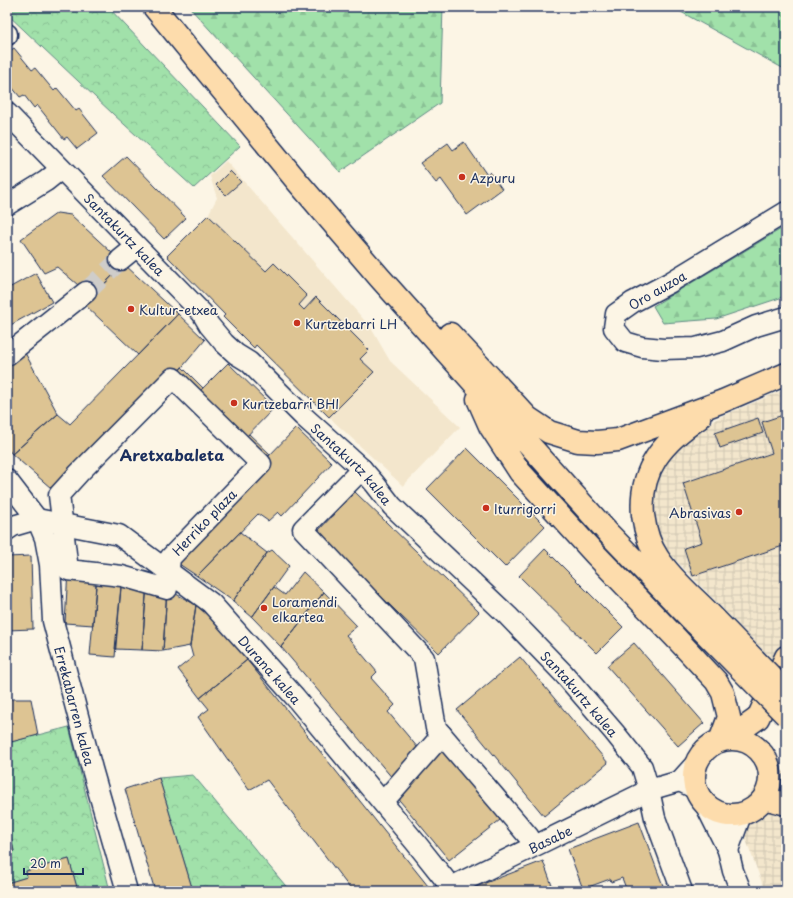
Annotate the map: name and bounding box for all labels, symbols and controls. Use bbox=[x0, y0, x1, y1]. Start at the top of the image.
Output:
place label: Azpuru bbox=[470, 168, 515, 187]
marker: Azpuru bbox=[457, 172, 467, 182]
street label: Santakurtz kalea bbox=[80, 188, 170, 280]
street label: Oro auzoa bbox=[625, 266, 690, 314]
place label: Kultur-etxea bbox=[139, 300, 219, 319]
marker: Kultur-etxea bbox=[126, 304, 136, 314]
place label: Kurtzebarri LH bbox=[305, 314, 397, 333]
marker: Kurtzebarri LH bbox=[292, 318, 302, 328]
place label: Kurtzebarri BHI bbox=[242, 394, 339, 413]
marker: Kurtzebarri BHI bbox=[229, 398, 239, 408]
street label: Santakurtz kalea bbox=[307, 418, 397, 509]
district label: Aretxabaleta bbox=[120, 443, 224, 466]
street label: Herriko plaza bbox=[167, 484, 241, 559]
place label: Iturrigorri bbox=[494, 499, 556, 518]
marker: Iturrigorri bbox=[481, 503, 491, 513]
place label: Abrasivas bbox=[669, 503, 731, 522]
marker: Abrasivas bbox=[734, 507, 744, 517]
place label: Loramendi elkartea bbox=[272, 592, 337, 626]
marker: Loramendi elkartea bbox=[259, 603, 269, 613]
street label: Durana kalea bbox=[234, 631, 307, 708]
street label: Errekabarren kalea bbox=[51, 644, 100, 768]
street label: Santakurtz kalea bbox=[537, 646, 623, 741]
street label: Basabe bbox=[525, 820, 575, 857]
scale bar bbox=[24, 850, 83, 876]
text: 20 m bbox=[30, 854, 61, 872]

